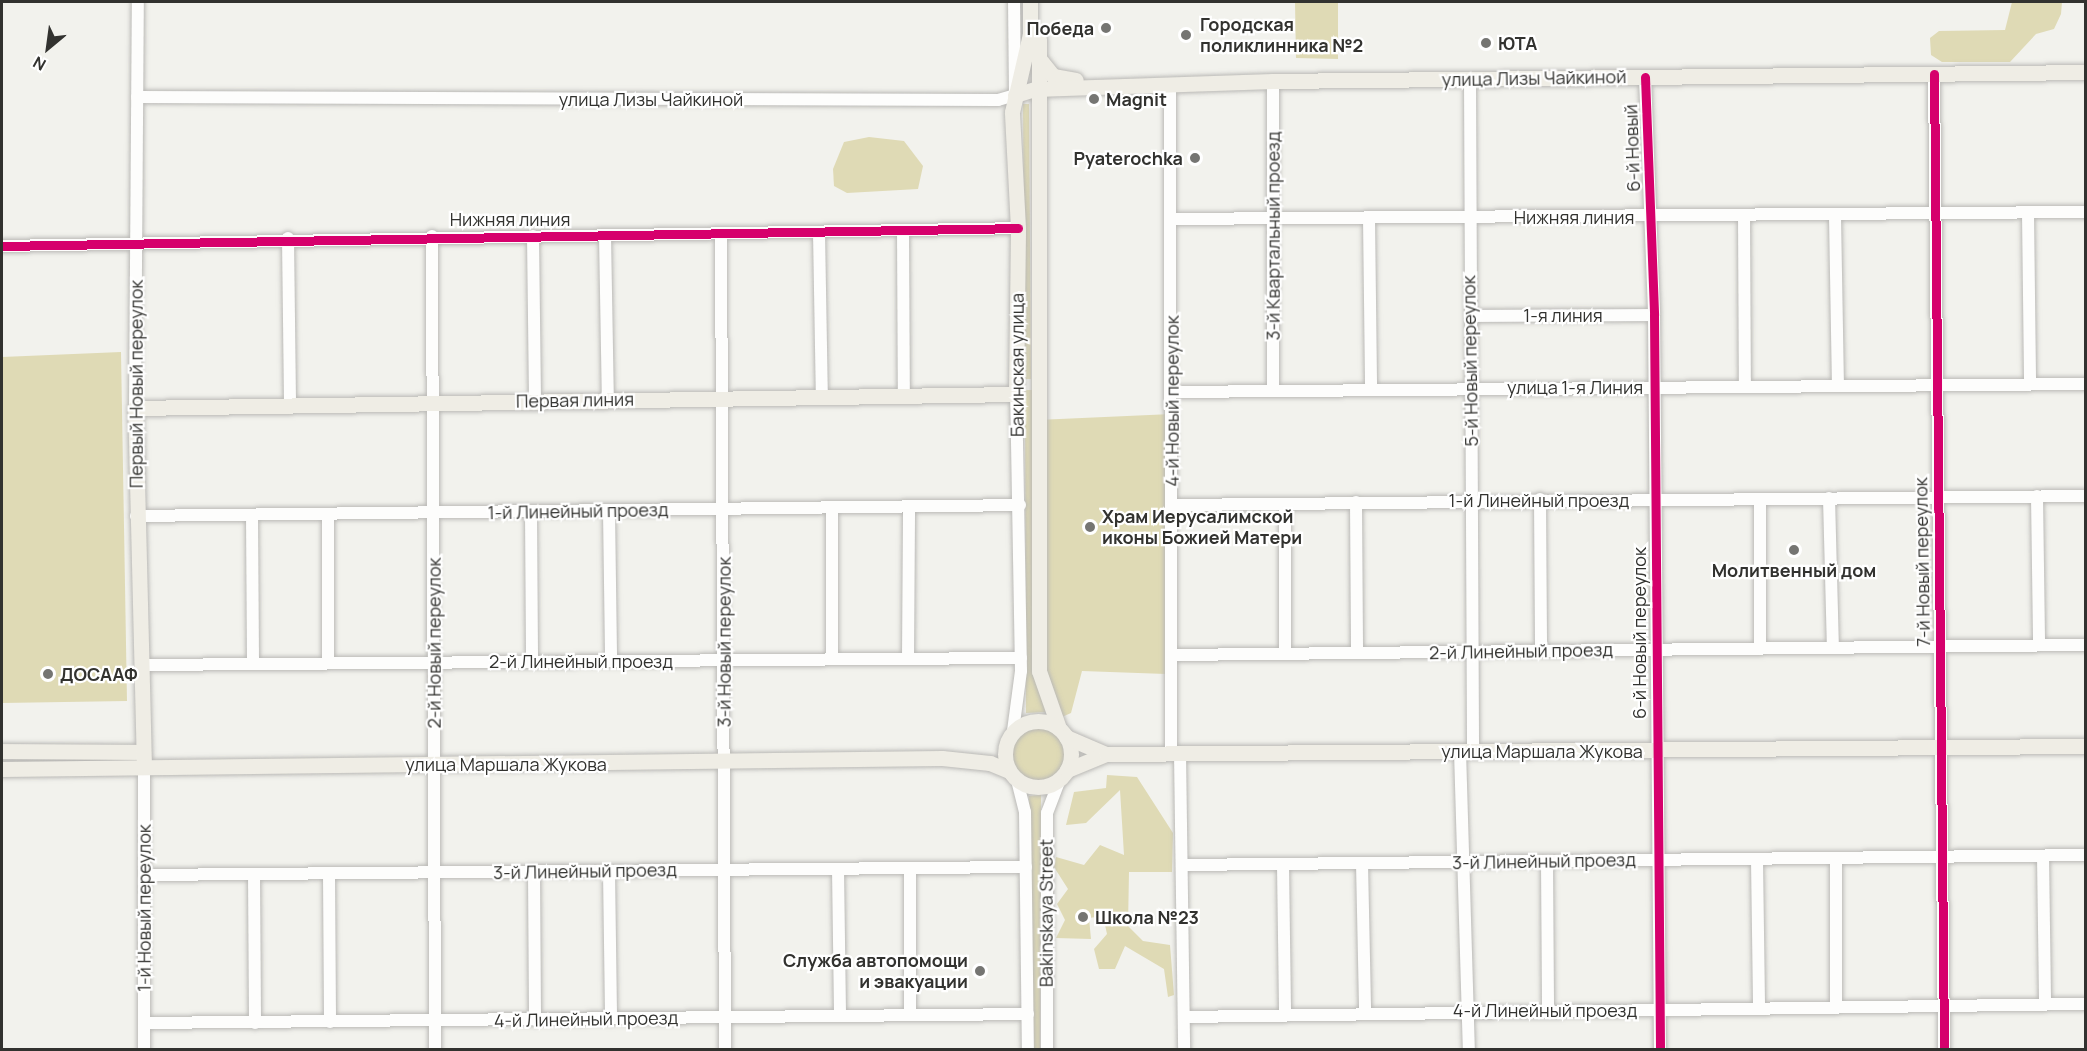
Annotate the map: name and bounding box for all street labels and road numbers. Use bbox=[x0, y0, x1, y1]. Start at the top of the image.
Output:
street label: улица Лизы Чайкиной bbox=[1442, 66, 1626, 90]
street label: улица Лизы Чайкиной bbox=[559, 88, 743, 110]
street label: 6-й Новый bbox=[1620, 104, 1644, 192]
street label: 3-й Квартальный проезд bbox=[1262, 132, 1284, 340]
street label: Нижняя линия bbox=[1514, 206, 1634, 228]
street label: Нижняя линия bbox=[450, 208, 570, 230]
street label: 5-й Новый переулок bbox=[1458, 275, 1482, 447]
street label: Первый Новый переулок bbox=[125, 280, 147, 488]
street label: Бакинская улица bbox=[1006, 293, 1028, 437]
street label: 1-я линия bbox=[1523, 304, 1603, 326]
street label: 4-й Новый переулок bbox=[1161, 315, 1183, 487]
street label: улица 1-я Линия bbox=[1507, 376, 1643, 398]
street label: Первая линия bbox=[516, 388, 634, 412]
street label: 7-й Новый переулок bbox=[1910, 477, 1934, 647]
street label: 1-й Линейный проезд bbox=[1449, 489, 1629, 511]
street label: 1-й Линейный проезд bbox=[487, 499, 669, 523]
street label: 6-й Новый переулок bbox=[1628, 547, 1650, 719]
street label: 3-й Новый переулок bbox=[713, 557, 735, 727]
street label: 2-й Новый переулок bbox=[423, 558, 445, 728]
street label: 2-й Линейный проезд bbox=[1429, 639, 1613, 663]
street label: 2-й Линейный проезд bbox=[489, 650, 673, 672]
street label: улица Маршала Жукова bbox=[1441, 740, 1643, 762]
street label: улица Маршала Жукова bbox=[405, 753, 607, 775]
street label: 1-й Новый переулок bbox=[133, 824, 155, 992]
street label: Bakinskaya Street bbox=[1035, 839, 1057, 987]
street label: 3-й Линейный проезд bbox=[1452, 849, 1636, 873]
street label: 3-й Линейный проезд bbox=[493, 859, 677, 883]
street label: 4-й Линейный проезд bbox=[1453, 999, 1637, 1021]
street label: 4-й Линейный проезд bbox=[494, 1007, 678, 1031]

